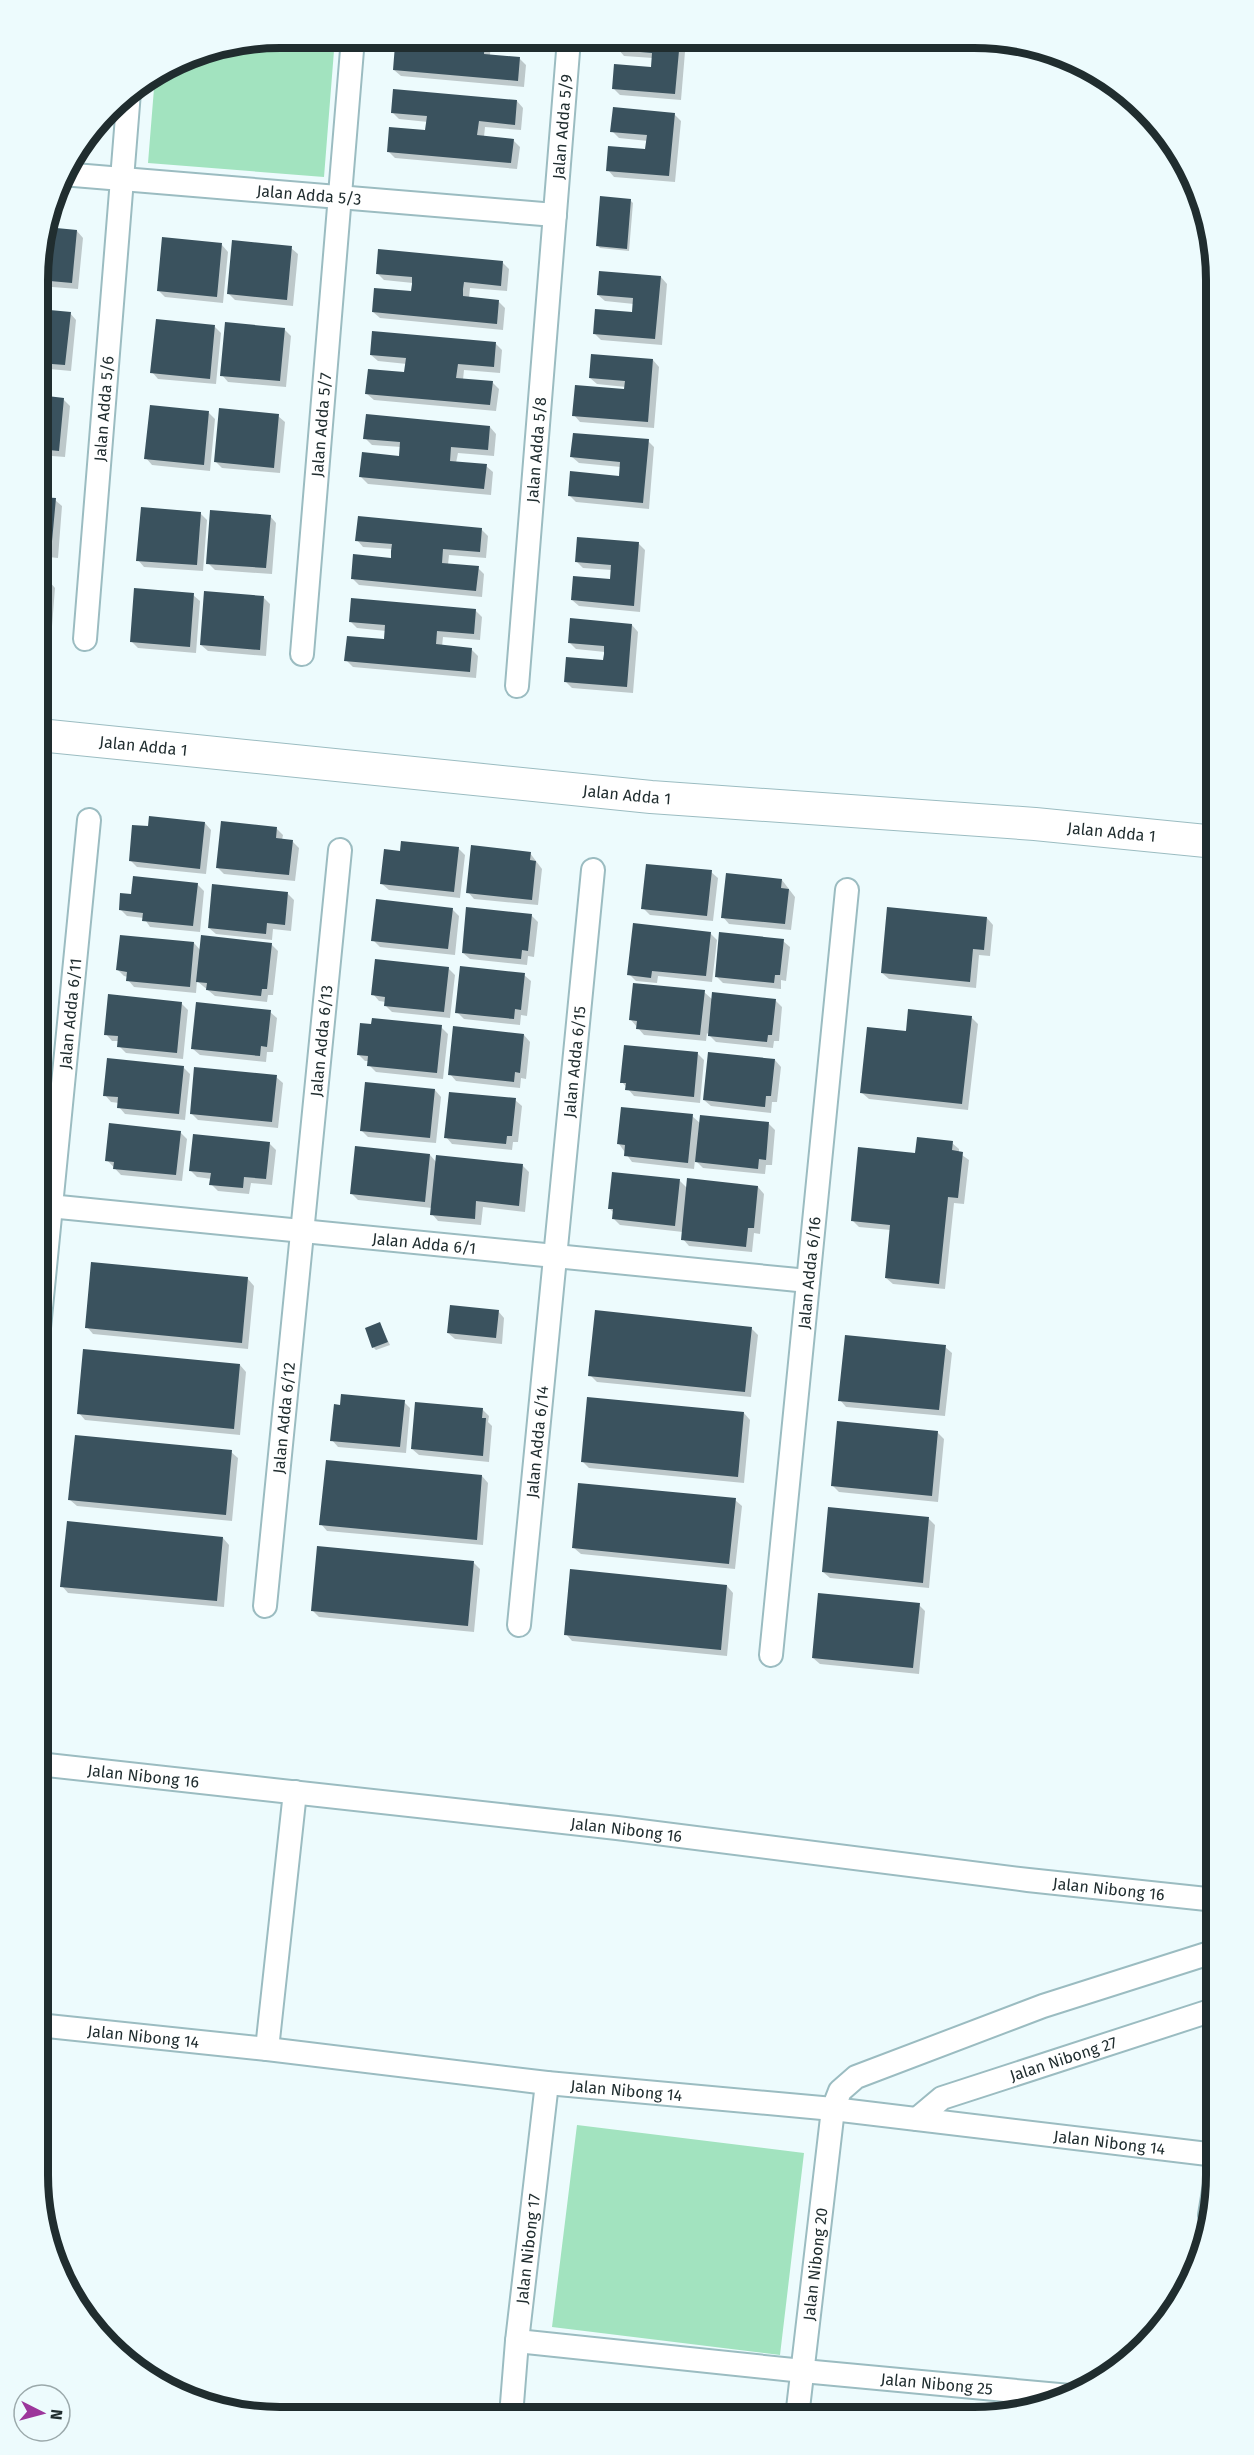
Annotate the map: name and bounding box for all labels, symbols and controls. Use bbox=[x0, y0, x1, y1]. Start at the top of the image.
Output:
street label: Jalan Adda 5/9 bbox=[548, 73, 576, 180]
street label: Jalan Adda 5/3 bbox=[256, 181, 362, 208]
street label: Jalan Adda 5/6 bbox=[90, 355, 117, 462]
street label: Jalan Adda 5/7 bbox=[307, 372, 335, 478]
street label: Jalan Adda 5/8 bbox=[522, 396, 550, 503]
street label: Jalan Adda 1 bbox=[98, 732, 189, 760]
street label: Jalan Adda 1 bbox=[582, 781, 672, 808]
street label: Jalan Adda 1 bbox=[1066, 818, 1157, 845]
street label: Jalan Adda 6/11 bbox=[55, 957, 85, 1070]
street label: Jalan Adda 6/13 bbox=[306, 984, 336, 1098]
street label: Jalan Adda 6/15 bbox=[559, 1005, 589, 1118]
street label: Jalan Adda 6/16 bbox=[794, 1216, 824, 1330]
street label: Jalan Adda 6/1 bbox=[371, 1228, 477, 1258]
street label: Jalan Adda 6/12 bbox=[269, 1361, 299, 1475]
street label: Jalan Adda 6/14 bbox=[522, 1384, 552, 1499]
street label: Jalan Nibong 16 bbox=[87, 1760, 200, 1791]
street label: Jalan Nibong 16 bbox=[570, 1813, 683, 1846]
street label: Jalan Nibong 16 bbox=[1052, 1873, 1166, 1904]
street label: Jalan Nibong 14 bbox=[87, 2021, 201, 2051]
street label: Jalan Nibong 27 bbox=[1007, 2032, 1119, 2085]
street label: Jalan Nibong 14 bbox=[570, 2076, 684, 2105]
street label: Jalan Nibong 14 bbox=[1053, 2126, 1167, 2158]
street label: Jalan Nibong 17 bbox=[512, 2193, 544, 2305]
street label: Jalan Nibong 20 bbox=[799, 2206, 831, 2322]
street label: Jalan Nibong 25 bbox=[880, 2369, 994, 2398]
north arrow bbox=[12, 2383, 72, 2443]
text: N bbox=[46, 2408, 66, 2421]

